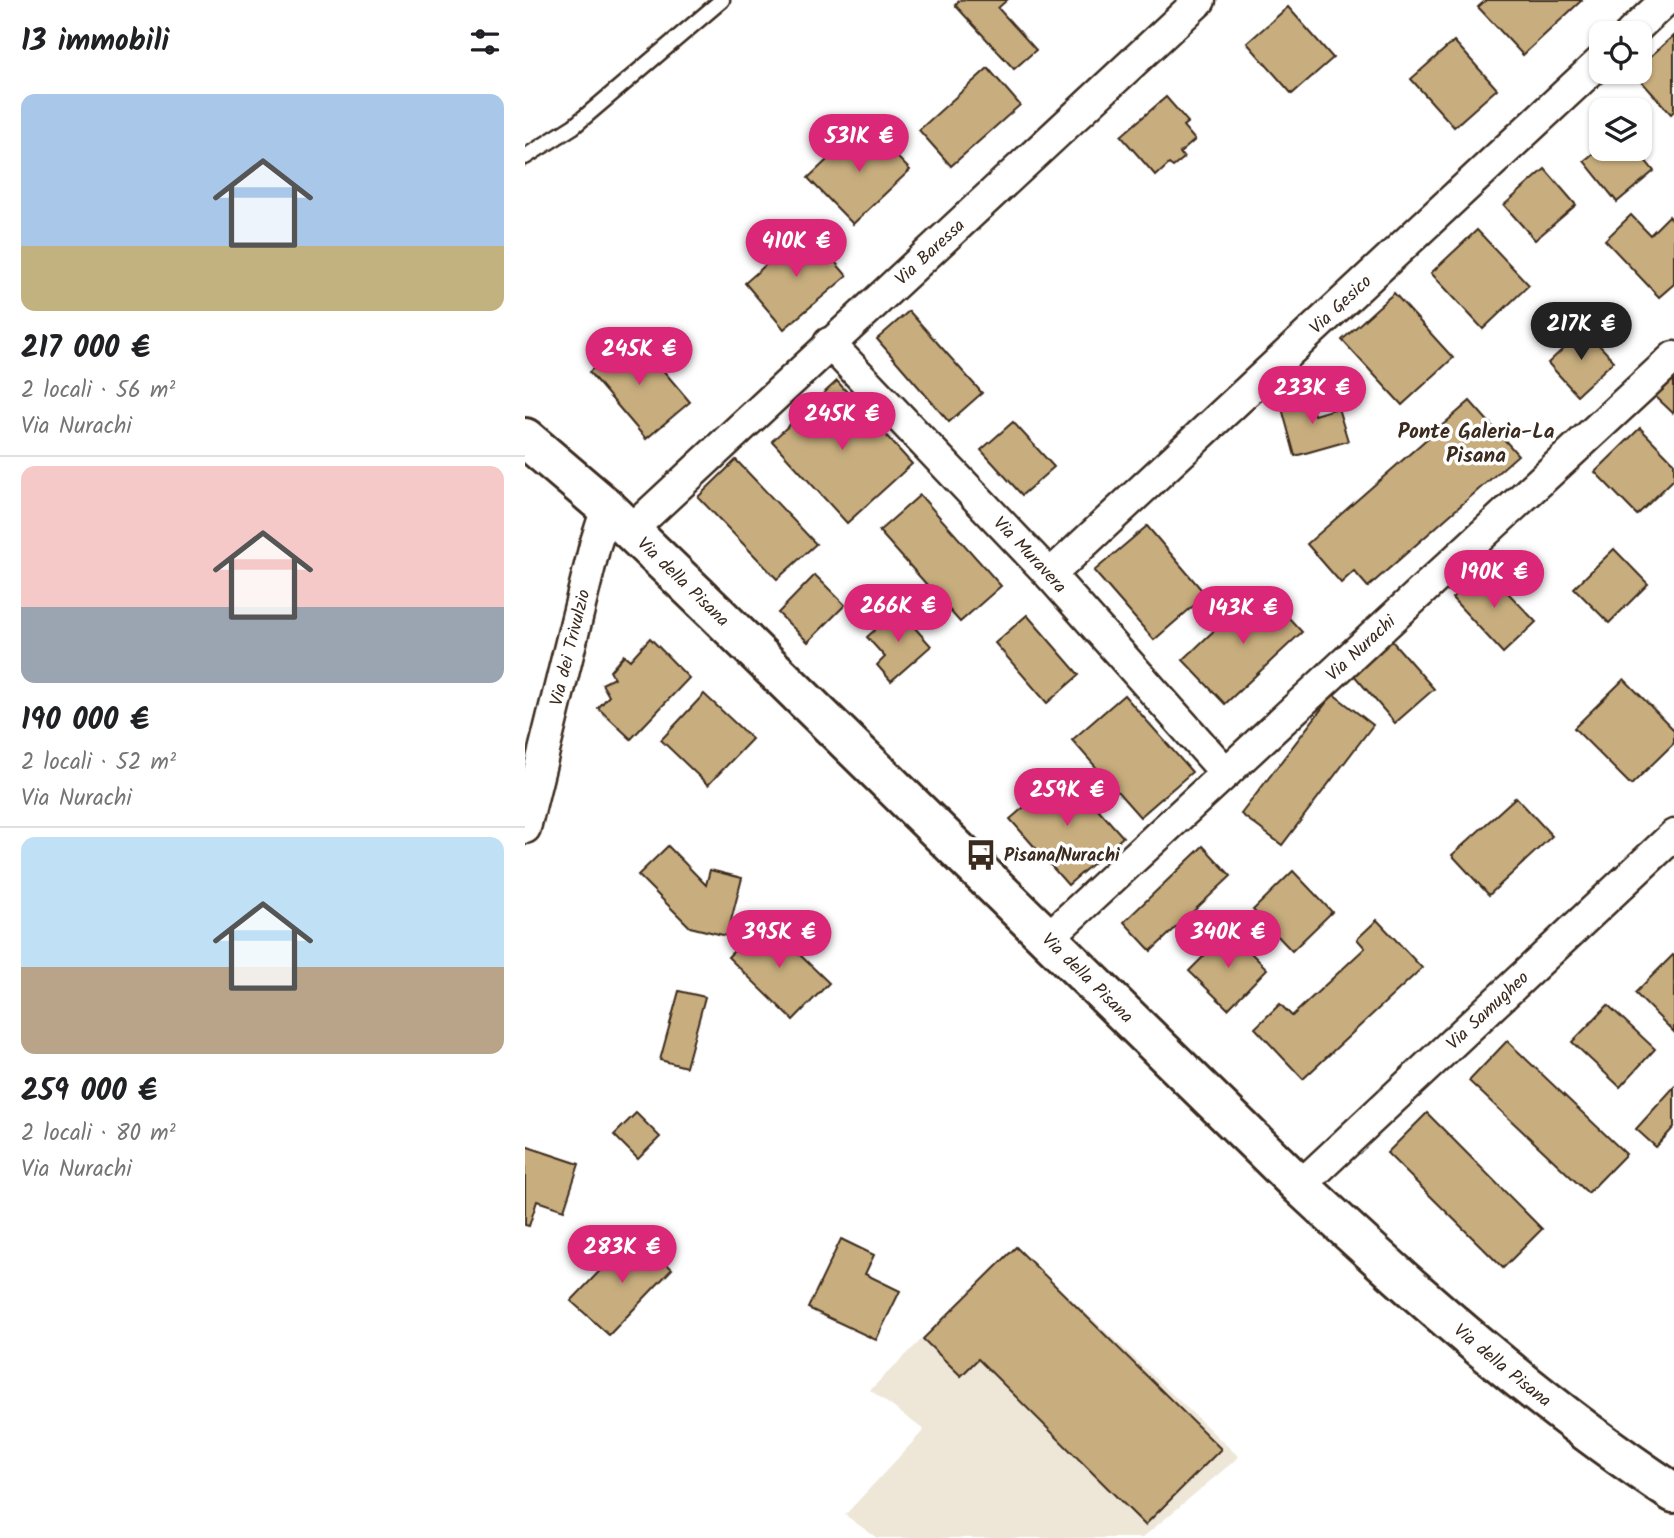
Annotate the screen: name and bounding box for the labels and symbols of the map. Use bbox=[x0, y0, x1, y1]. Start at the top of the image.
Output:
pin: 531K € bbox=[802, 114, 916, 174]
street label: Via Baressa bbox=[889, 213, 973, 293]
pin: 410K € bbox=[739, 219, 853, 279]
street label: Via Gesico bbox=[1303, 268, 1379, 342]
pin: 217K € bbox=[1524, 302, 1638, 362]
pin: 245K € bbox=[582, 328, 696, 387]
pin: 233K € bbox=[1255, 366, 1369, 426]
pin: 245K € bbox=[785, 392, 899, 452]
district label: Ponte Galeria-La Pisana bbox=[1398, 416, 1555, 473]
street label: Via Muravera bbox=[985, 510, 1073, 601]
street label: Via della Pisana bbox=[629, 531, 736, 635]
pin: 190K € bbox=[1437, 550, 1551, 610]
pin: 266K € bbox=[841, 584, 955, 644]
street label: Via dei Trivulzio bbox=[543, 586, 599, 709]
pin: 143K € bbox=[1186, 586, 1300, 646]
street label: Via Nurachi bbox=[1320, 608, 1404, 689]
pin: 259K € bbox=[1010, 768, 1124, 828]
bus stop icon: Pisana/Nurachi bbox=[964, 838, 998, 872]
place label: Pisana/Nurachi bbox=[1004, 842, 1120, 871]
pin: 395K € bbox=[722, 911, 836, 970]
pin: 340K € bbox=[1171, 911, 1285, 970]
street label: Via della Pisana bbox=[1034, 927, 1140, 1031]
street label: Via Samugheo bbox=[1440, 965, 1537, 1058]
pin: 283K € bbox=[565, 1226, 679, 1285]
street label: Via della Pisana bbox=[1446, 1317, 1557, 1415]

